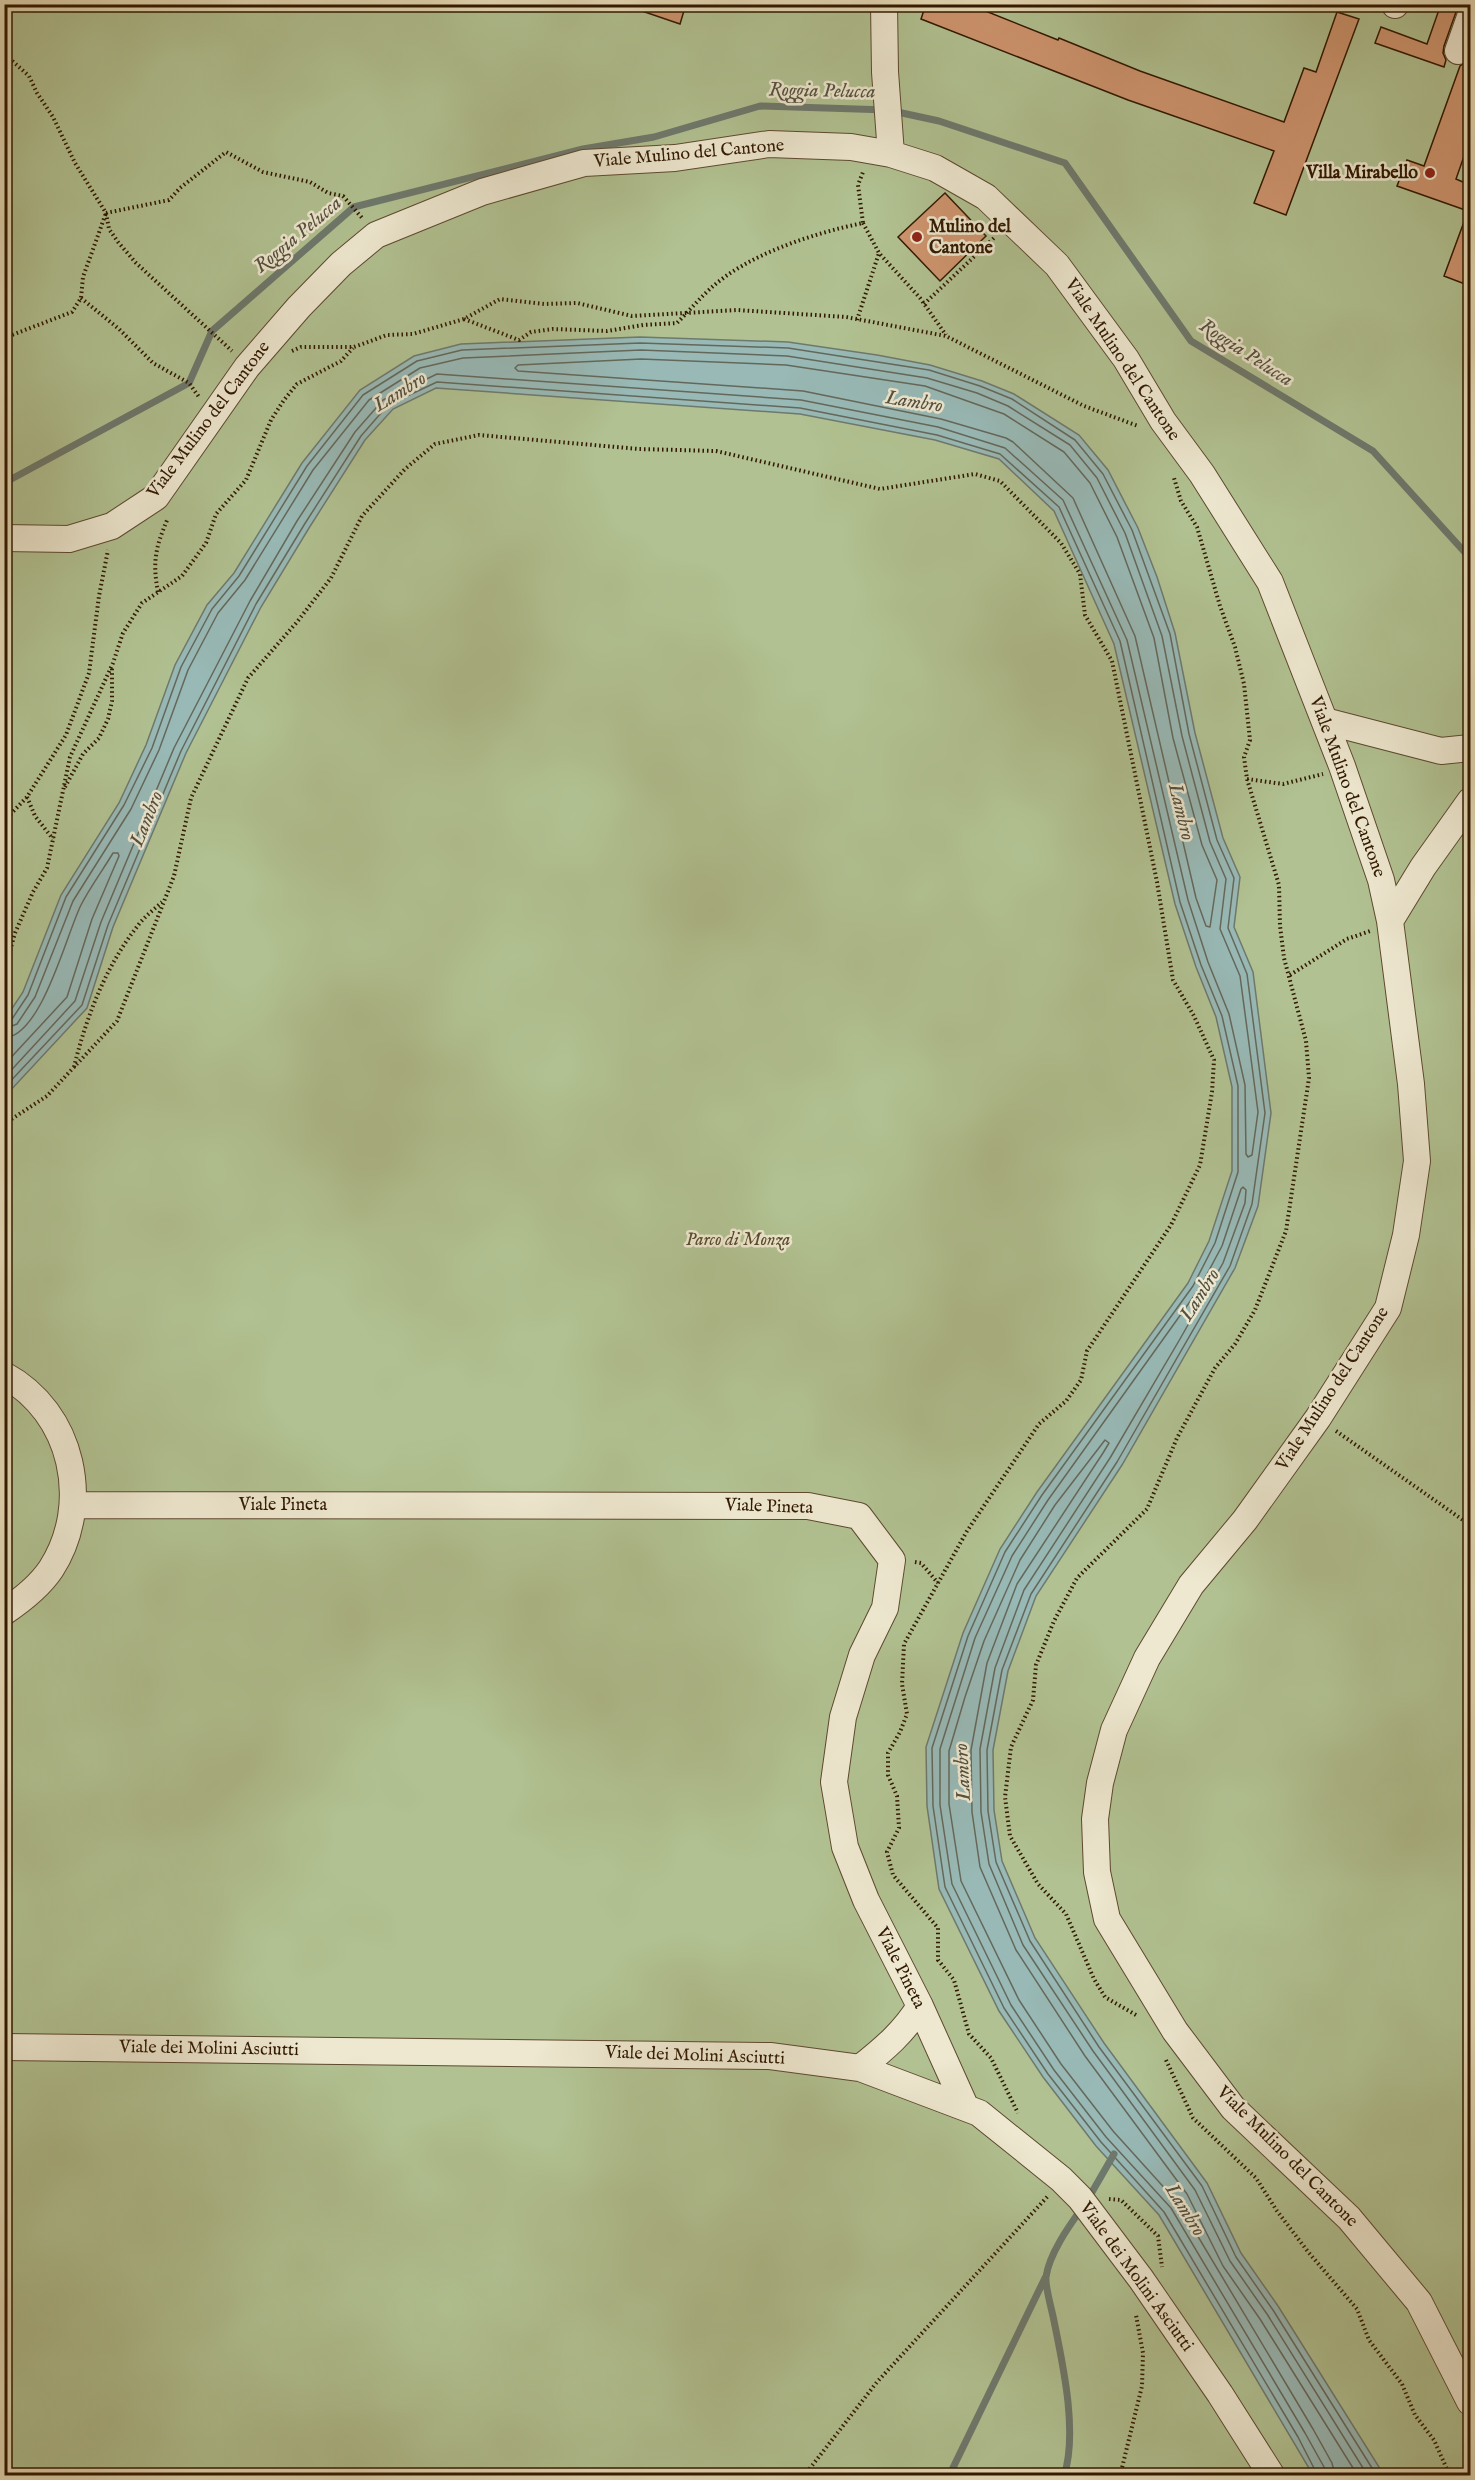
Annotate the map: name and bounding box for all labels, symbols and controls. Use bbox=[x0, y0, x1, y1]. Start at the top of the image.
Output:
water label: Roggia Pelucca bbox=[768, 78, 876, 105]
street label: Viale Mulino del Cantone bbox=[592, 134, 785, 174]
place label: Villa Mirabello bbox=[1305, 162, 1418, 185]
marker: Villa Mirabello bbox=[1423, 166, 1437, 180]
water label: Roggia Pelucca bbox=[249, 191, 348, 280]
place label: Mulino del Cantone bbox=[929, 216, 1012, 260]
marker: Mulino del Cantone bbox=[910, 230, 924, 244]
street label: Viale Mulino del Cantone bbox=[1059, 274, 1185, 446]
water label: Roggia Pelucca bbox=[1194, 313, 1298, 393]
street label: Viale Mulino del Cantone bbox=[142, 337, 276, 504]
water label: Lambro bbox=[368, 366, 431, 418]
water label: Lambro bbox=[883, 385, 944, 419]
street label: Viale Mulino del Cantone bbox=[1303, 692, 1390, 881]
water label: Lambro bbox=[1162, 780, 1200, 843]
water label: Lambro bbox=[124, 788, 169, 851]
park label: Parco di Monza bbox=[686, 1229, 790, 1252]
water label: Lambro bbox=[1174, 1264, 1226, 1327]
street label: Viale Mulino del Cantone bbox=[1271, 1303, 1395, 1476]
street label: Viale Pineta bbox=[238, 1494, 327, 1517]
street label: Viale Pineta bbox=[723, 1494, 814, 1520]
water label: Lambro bbox=[949, 1743, 977, 1802]
street label: Viale Pineta bbox=[869, 1922, 930, 2013]
street label: Viale dei Molini Asciutti bbox=[118, 2036, 299, 2062]
street label: Viale dei Molini Asciutti bbox=[604, 2041, 785, 2071]
street label: Viale Mulino del Cantone bbox=[1211, 2081, 1363, 2233]
water label: Lambro bbox=[1159, 2178, 1211, 2241]
street label: Viale dei Molini Asciutti bbox=[1073, 2197, 1198, 2357]

